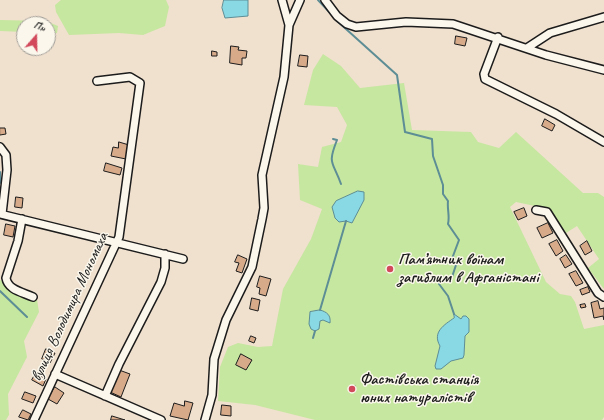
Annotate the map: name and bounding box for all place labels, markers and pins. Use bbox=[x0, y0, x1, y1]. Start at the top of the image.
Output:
place label: Пам’ятник воїнам загиблим в Афганістані bbox=[398, 250, 539, 288]
marker: Пам’ятник воїнам загиблим в Афганістані bbox=[385, 264, 395, 274]
place label: Фастівська станція юних натуралістів bbox=[360, 370, 478, 408]
marker: Фастівська станція юних натуралістів bbox=[347, 384, 357, 394]

